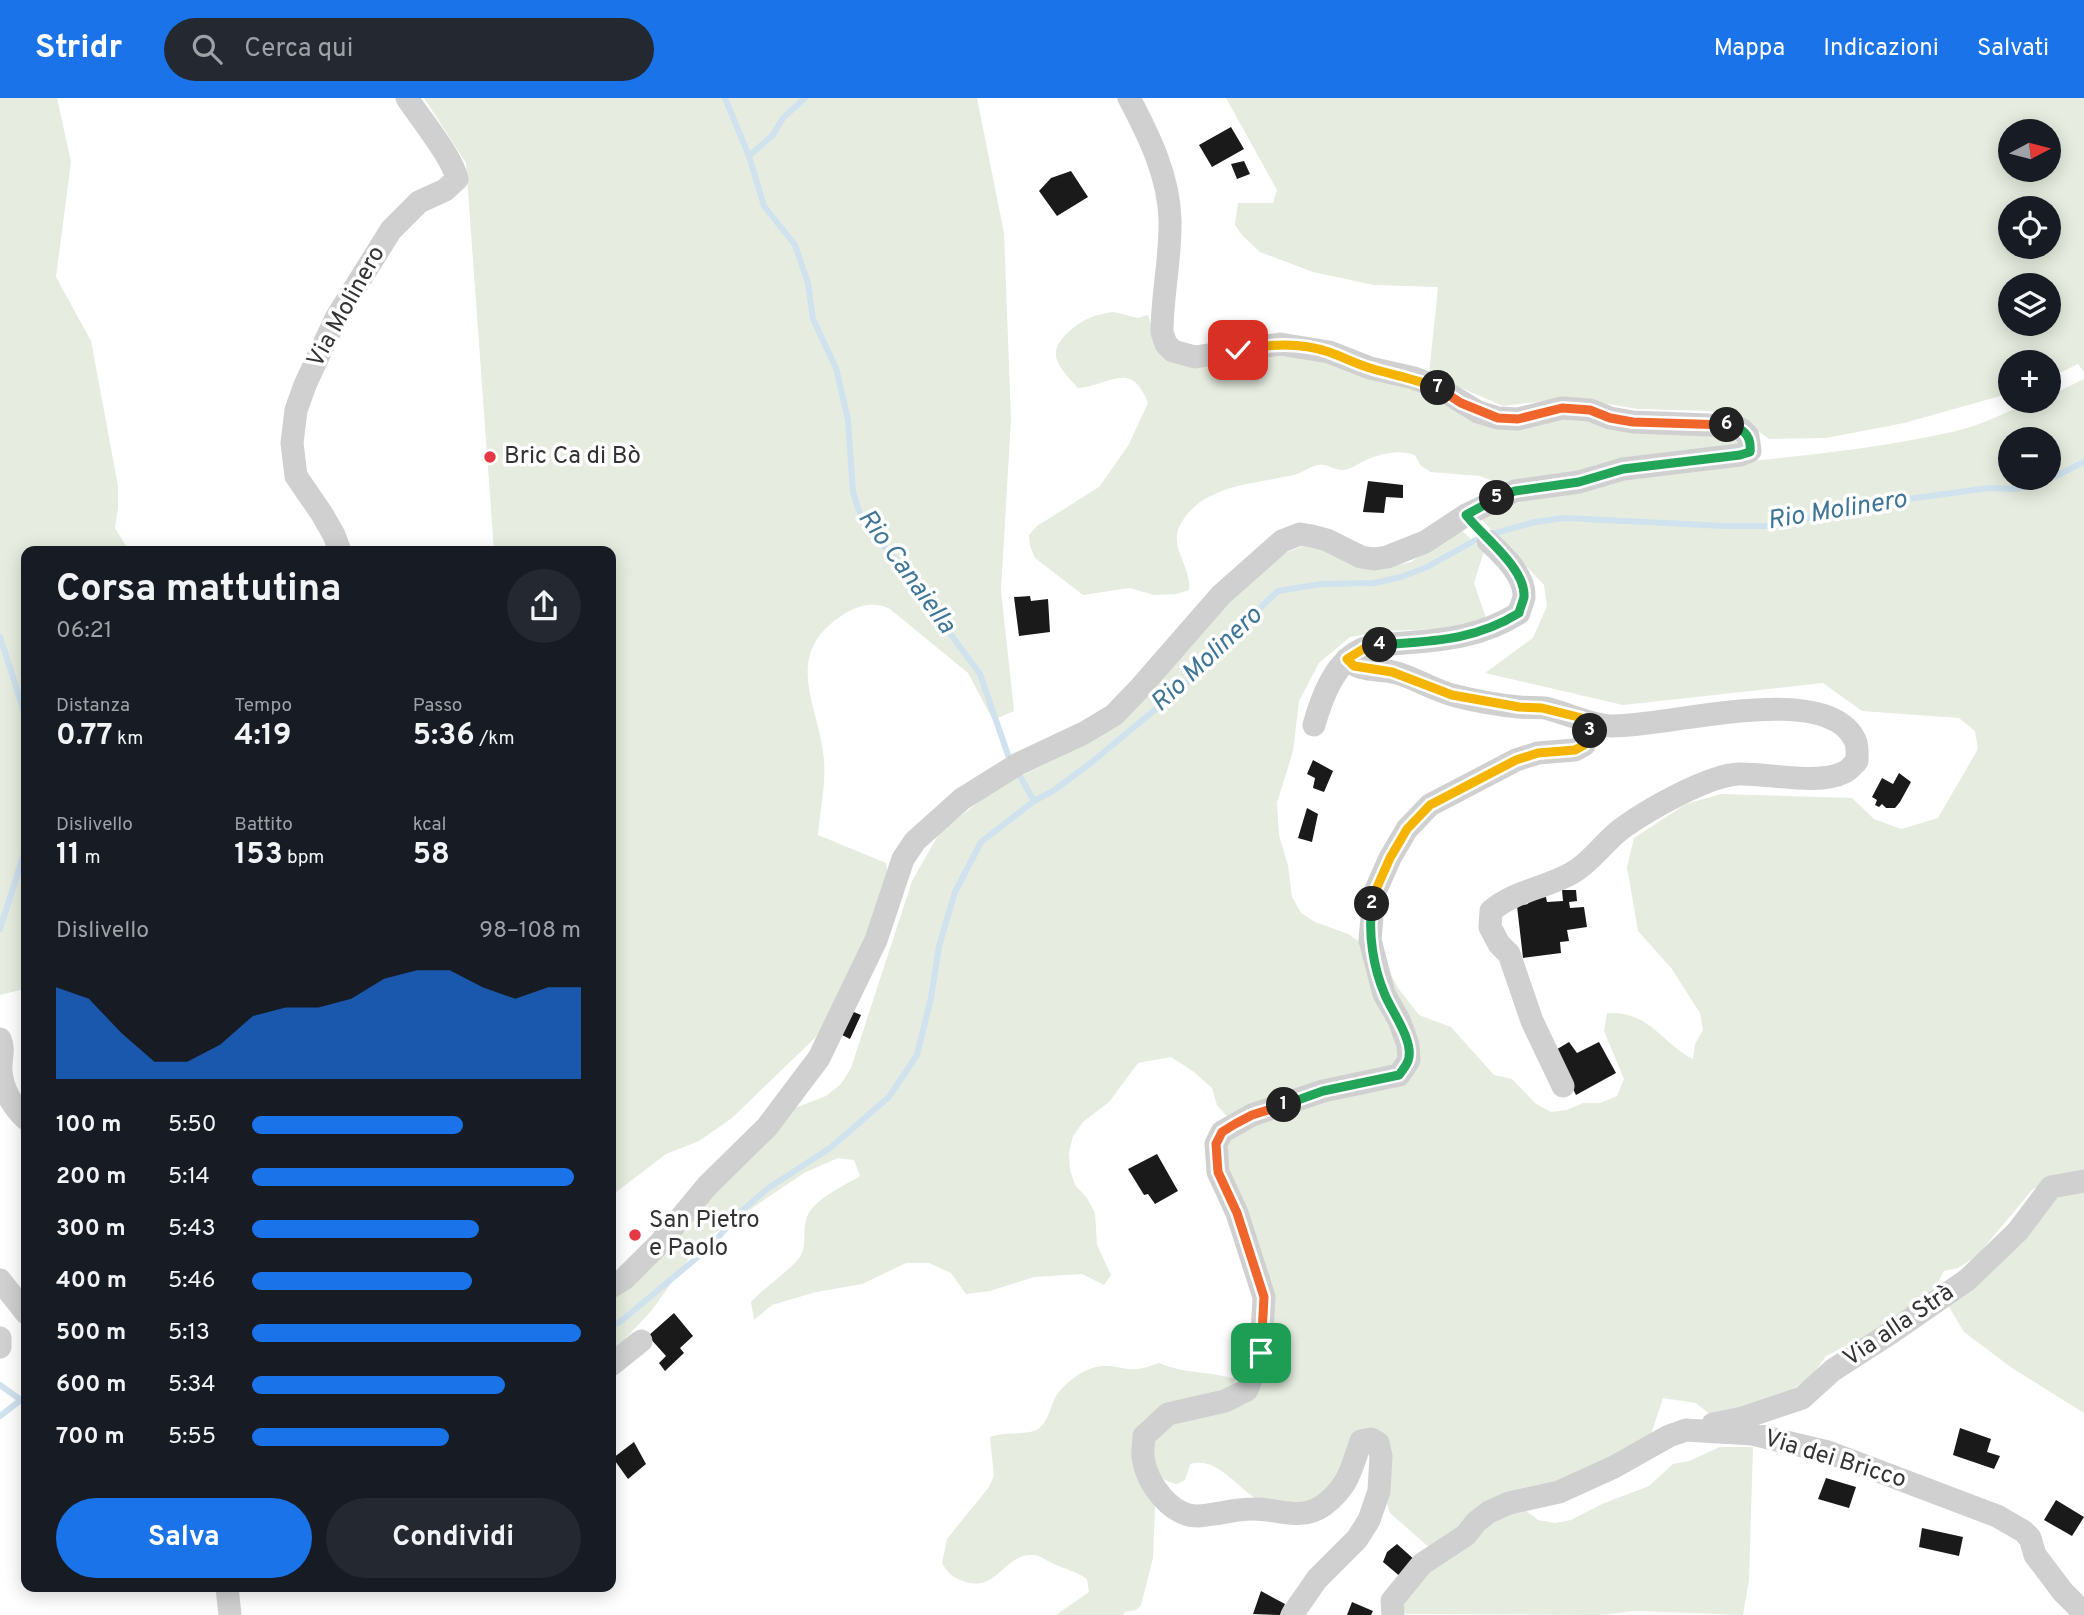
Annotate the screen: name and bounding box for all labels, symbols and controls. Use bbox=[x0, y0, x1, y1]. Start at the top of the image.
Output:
search box bbox=[164, 18, 654, 81]
text: Stridr bbox=[35, 28, 122, 70]
icon: search bbox=[188, 30, 226, 68]
text: Cerca qui bbox=[244, 33, 353, 66]
text: Mappa bbox=[1714, 34, 1785, 64]
text: Indicazioni bbox=[1823, 34, 1939, 64]
text: Salvati bbox=[1977, 34, 2049, 64]
north arrow bbox=[1998, 119, 2062, 182]
map controls bbox=[1998, 119, 2061, 490]
button: locate bbox=[1998, 196, 2061, 259]
street label: Via Molinero bbox=[301, 241, 393, 373]
button: layers bbox=[1998, 273, 2061, 336]
pin bbox=[1208, 320, 1268, 380]
icon: check bbox=[1219, 331, 1257, 369]
button: + bbox=[1998, 350, 2061, 413]
pin: 7 bbox=[1420, 370, 1456, 406]
text: 7 bbox=[1432, 375, 1443, 399]
pin: 6 bbox=[1710, 408, 1744, 442]
text: 6 bbox=[1721, 412, 1732, 436]
button: − bbox=[1998, 427, 2061, 490]
place label: Bric Ca di Bò bbox=[504, 442, 641, 472]
marker: Bric Ca di Bò bbox=[482, 449, 498, 465]
pin: 5 bbox=[1480, 480, 1514, 516]
water label: Rio Molinero bbox=[1765, 484, 1909, 538]
text: 5 bbox=[1491, 485, 1502, 509]
water label: Rio Canaiella bbox=[850, 503, 963, 641]
text: Corsa mattutina bbox=[56, 566, 341, 615]
button: share bbox=[507, 569, 581, 643]
water label: Rio Molinero bbox=[1144, 600, 1270, 720]
text: 06:21 bbox=[56, 617, 112, 646]
pin: 4 bbox=[1362, 628, 1398, 662]
text: 4 bbox=[1373, 632, 1386, 656]
text: Distanza bbox=[56, 694, 130, 718]
text: Tempo bbox=[234, 694, 292, 718]
text: Passo bbox=[413, 694, 462, 718]
pin: 3 bbox=[1572, 714, 1608, 748]
text: 0.77 bbox=[56, 718, 113, 755]
text: 4:19 bbox=[234, 718, 291, 755]
text: 5:36 bbox=[413, 718, 475, 755]
text: 3 bbox=[1584, 718, 1595, 742]
text: km bbox=[113, 727, 143, 751]
text: /km bbox=[475, 727, 515, 751]
text: Dislivello bbox=[56, 813, 133, 837]
text: Battito bbox=[234, 813, 293, 837]
text: kcal bbox=[413, 813, 446, 837]
text: 11 bbox=[56, 837, 80, 874]
text: 153 bbox=[234, 837, 283, 874]
text: 58 bbox=[413, 837, 450, 874]
text: m bbox=[80, 846, 101, 870]
text: bpm bbox=[283, 846, 324, 870]
pin: 2 bbox=[1354, 886, 1390, 922]
text: 2 bbox=[1366, 891, 1377, 915]
text: Dislivello bbox=[56, 917, 149, 946]
text: 98–108 m bbox=[479, 917, 581, 946]
pin: 1 bbox=[1266, 1088, 1302, 1122]
text: 1 bbox=[1280, 1092, 1287, 1116]
text: 100 m bbox=[56, 1111, 121, 1140]
text: 5:50 bbox=[168, 1111, 216, 1140]
text: 200 m bbox=[56, 1163, 126, 1192]
text: 5:14 bbox=[168, 1163, 210, 1192]
place label: San Pietro e Paolo bbox=[649, 1206, 760, 1264]
text: 300 m bbox=[56, 1215, 126, 1244]
text: 5:43 bbox=[168, 1215, 216, 1244]
marker: San Pietro e Paolo bbox=[627, 1227, 643, 1243]
text: 400 m bbox=[56, 1267, 127, 1296]
text: 5:46 bbox=[168, 1267, 215, 1296]
street label: Via alla Strà bbox=[1838, 1278, 1960, 1374]
text: 500 m bbox=[56, 1319, 126, 1348]
text: 5:13 bbox=[168, 1319, 210, 1348]
pin bbox=[1231, 1323, 1291, 1383]
icon: arrive bbox=[1242, 1334, 1280, 1372]
text: 600 m bbox=[56, 1371, 126, 1400]
text: 5:34 bbox=[168, 1371, 216, 1400]
text: 700 m bbox=[56, 1423, 125, 1452]
text: 5:55 bbox=[168, 1423, 216, 1452]
street label: Via dei Bricco bbox=[1760, 1424, 1910, 1496]
button: Salva bbox=[56, 1498, 312, 1578]
button: Condividi bbox=[326, 1498, 581, 1578]

